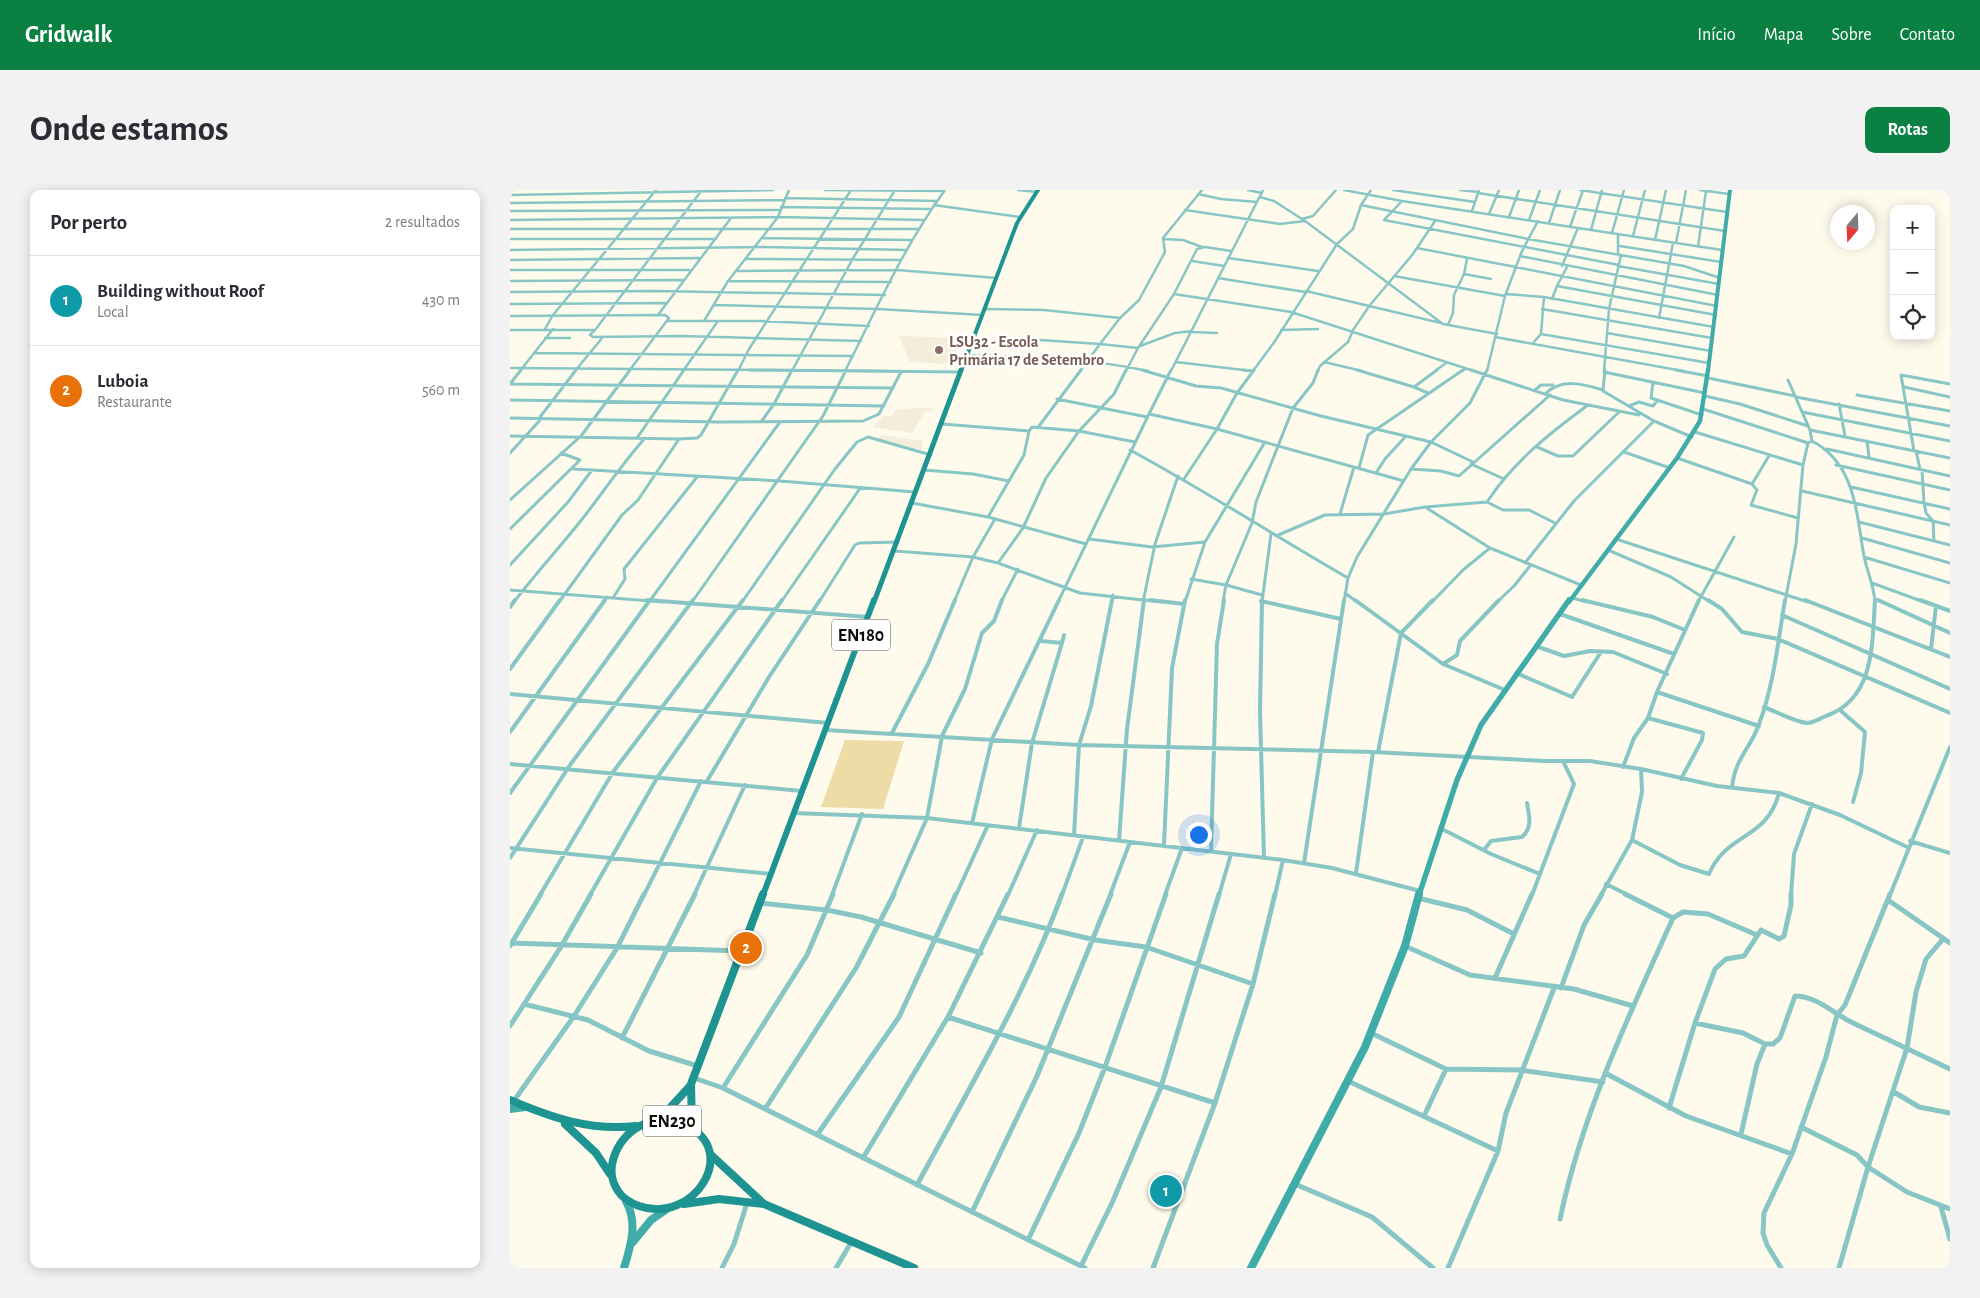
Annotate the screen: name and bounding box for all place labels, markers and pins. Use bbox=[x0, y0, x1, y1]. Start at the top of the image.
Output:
place label: LSU32 - Escola Primária 17 de Setembro bbox=[949, 334, 1104, 368]
marker: LSU32 - Escola Primária 17 de Setembro bbox=[933, 344, 945, 356]
pin: 2 bbox=[730, 929, 762, 967]
pin: 1 bbox=[1150, 1172, 1182, 1210]

